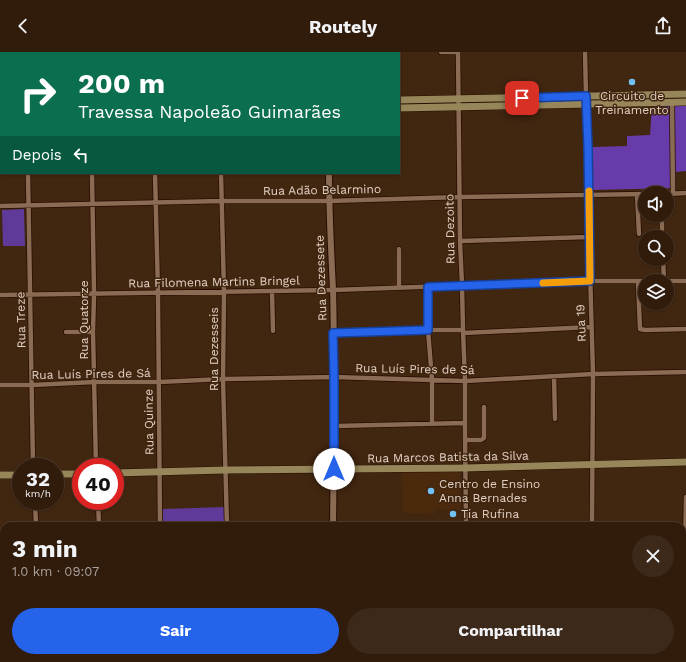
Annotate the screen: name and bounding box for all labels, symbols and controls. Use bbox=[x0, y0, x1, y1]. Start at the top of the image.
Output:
icon: back bbox=[12, 15, 34, 37]
icon: share bbox=[652, 15, 674, 37]
text: Routely bbox=[309, 16, 377, 37]
text: 200 m bbox=[78, 67, 165, 100]
icon: right bbox=[12, 68, 64, 120]
marker: Circuito de Treinamento bbox=[627, 77, 637, 87]
pin bbox=[505, 81, 539, 115]
icon: arrive bbox=[511, 87, 533, 109]
place label: Circuito de Treinamento bbox=[595, 89, 669, 117]
text: Travessa Napoleão Guimarães bbox=[78, 101, 341, 122]
icon: left bbox=[70, 144, 92, 166]
text: Depois bbox=[12, 146, 62, 164]
street label: Rua Adão Belarmino bbox=[263, 182, 381, 198]
map controls bbox=[638, 186, 674, 310]
button: sound bbox=[638, 186, 674, 222]
street label: Rua Dezoito bbox=[442, 194, 458, 264]
button: search bbox=[638, 230, 674, 266]
street label: Rua Dezessete bbox=[313, 235, 329, 321]
street label: Rua Filomena Martins Bringel bbox=[128, 273, 300, 290]
button: layers bbox=[638, 274, 674, 310]
street label: Rua Quatorze bbox=[77, 280, 91, 360]
street label: Rua Treze bbox=[14, 291, 28, 349]
street label: Rua 19 bbox=[573, 304, 589, 342]
street label: Rua Dezesseis bbox=[207, 307, 221, 391]
street label: Rua Luís Pires de Sá bbox=[355, 361, 475, 377]
street label: Rua Luís Pires de Sá bbox=[31, 366, 151, 382]
street label: Rua Quinze bbox=[141, 389, 157, 455]
position arrow bbox=[313, 448, 355, 490]
street label: Rua Marcos Batista da Silva bbox=[367, 449, 529, 465]
speed limit sign: 40 bbox=[72, 458, 124, 510]
text: 32 bbox=[26, 467, 50, 491]
place label: Centro de Ensino Anna Bernades bbox=[439, 477, 540, 505]
marker: Centro de Ensino Anna Bernades bbox=[426, 486, 436, 496]
text: km/h bbox=[25, 488, 51, 499]
place label: Tia Rufina bbox=[461, 507, 519, 521]
marker: Tia Rufina bbox=[448, 509, 458, 519]
text: 3 min bbox=[12, 535, 78, 563]
button: close bbox=[632, 535, 674, 577]
text: 1.0 km · 09:07 bbox=[12, 564, 99, 579]
button: Sair bbox=[12, 608, 339, 654]
button: Compartilhar bbox=[347, 608, 674, 654]

